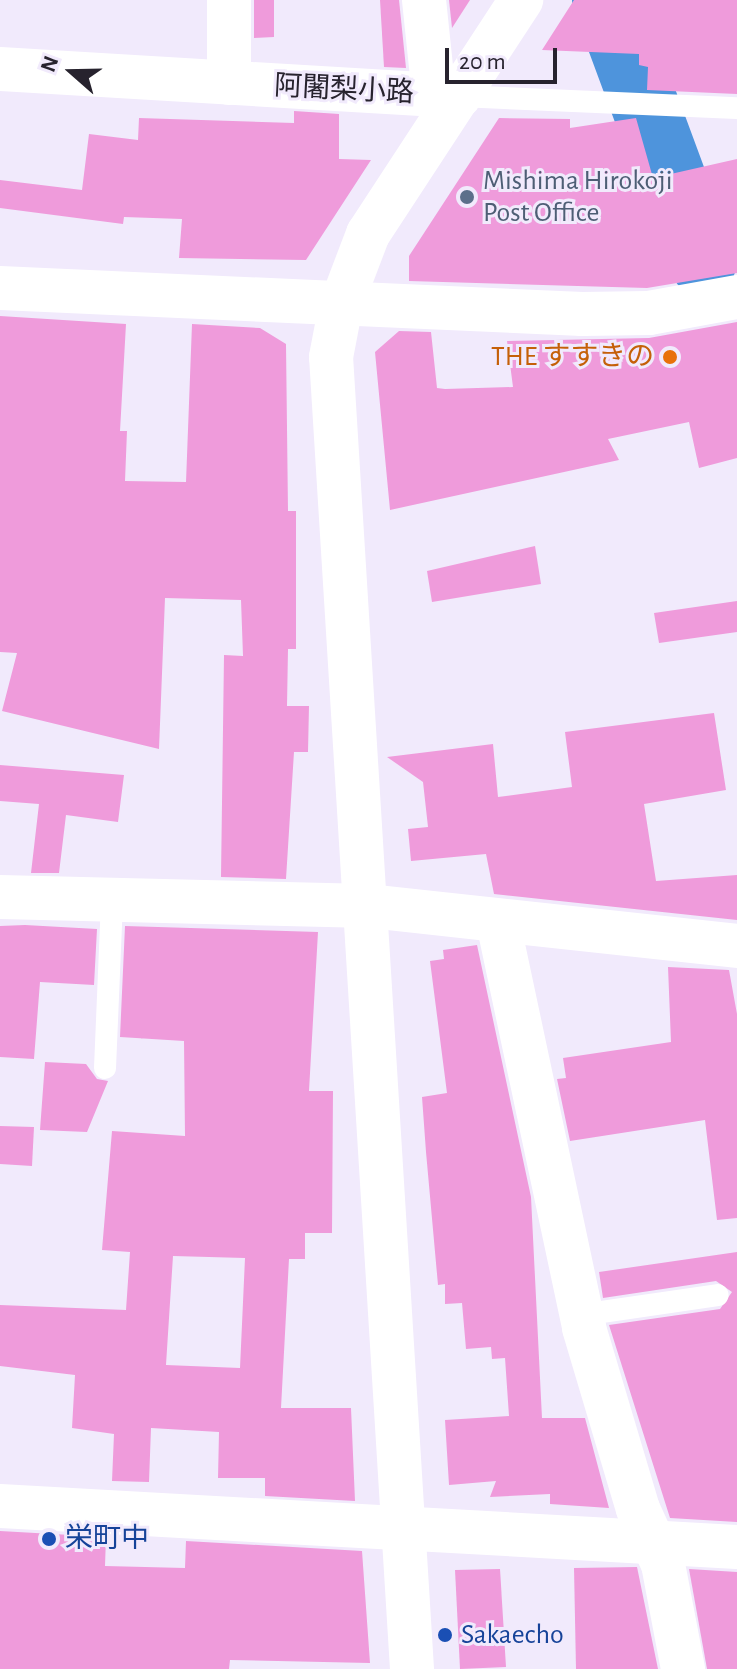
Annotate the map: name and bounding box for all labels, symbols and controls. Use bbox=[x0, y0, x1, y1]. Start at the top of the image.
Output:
north arrow bbox=[32, 32, 112, 112]
scale bar bbox=[449, 32, 561, 82]
text: 20 m bbox=[459, 50, 506, 74]
text: N bbox=[36, 53, 62, 75]
street label: 阿闍梨小路 bbox=[273, 70, 415, 110]
place label: Mishima Hirokoji Post Office bbox=[483, 164, 672, 230]
marker: Mishima Hirokoji Post Office bbox=[458, 188, 476, 206]
place label: THE すすきの bbox=[491, 340, 654, 374]
marker: THE すすきの bbox=[661, 348, 679, 366]
place label: 栄町中 bbox=[65, 1522, 149, 1556]
marker: 栄町中 bbox=[40, 1530, 58, 1548]
place label: Sakaecho bbox=[461, 1618, 564, 1652]
marker: Sakaecho bbox=[436, 1626, 454, 1644]

